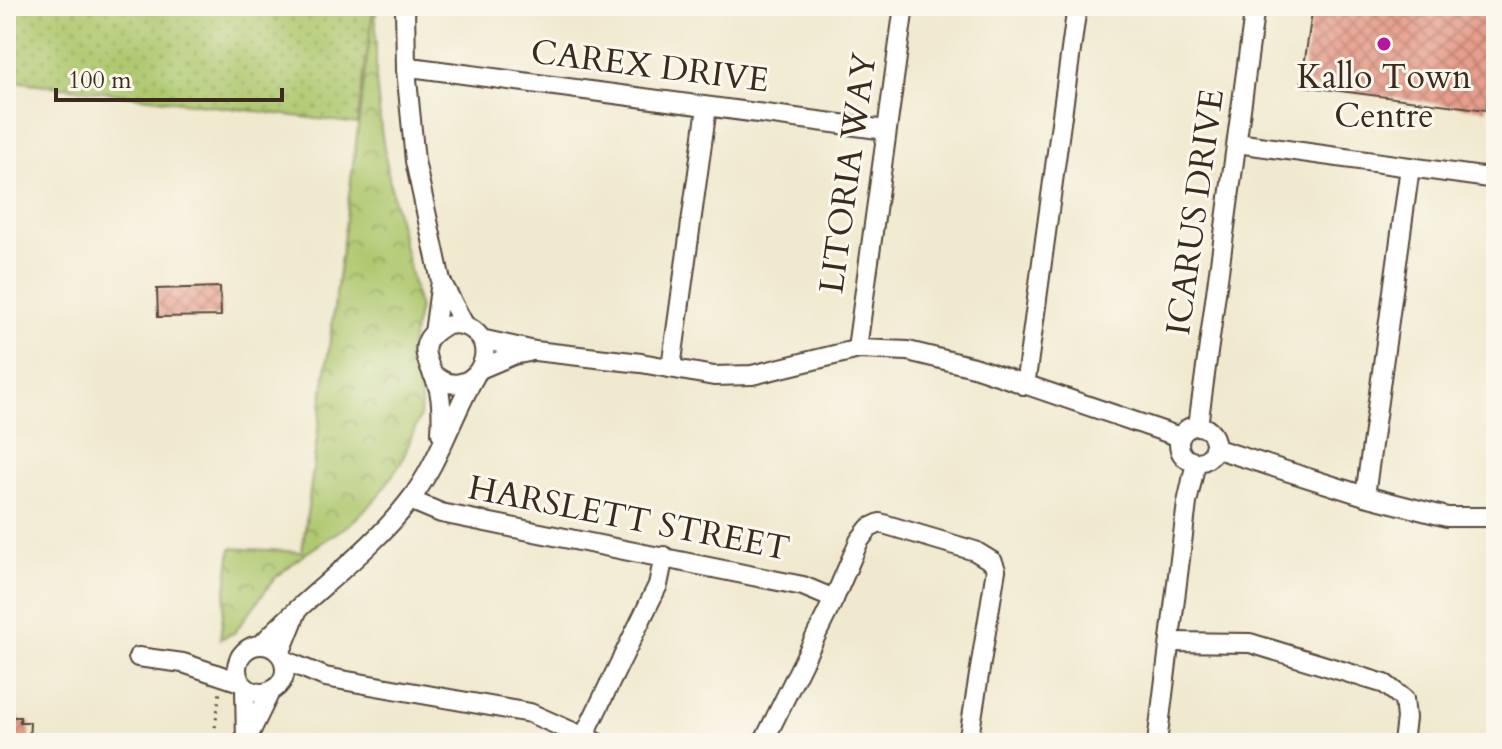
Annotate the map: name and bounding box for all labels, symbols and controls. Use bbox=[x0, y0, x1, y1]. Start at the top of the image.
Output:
street label: CAREX DRIVE bbox=[528, 29, 772, 103]
marker: Kallo Town Centre bbox=[1375, 35, 1393, 53]
street label: LITORIA WAY bbox=[808, 49, 888, 296]
scale bar bbox=[56, 52, 282, 102]
place label: Kallo Town Centre bbox=[1297, 54, 1471, 139]
text: 100 m bbox=[68, 64, 132, 97]
street label: ICARUS DRIVE bbox=[1155, 86, 1235, 338]
street label: HARSLETT STREET bbox=[465, 464, 793, 572]

